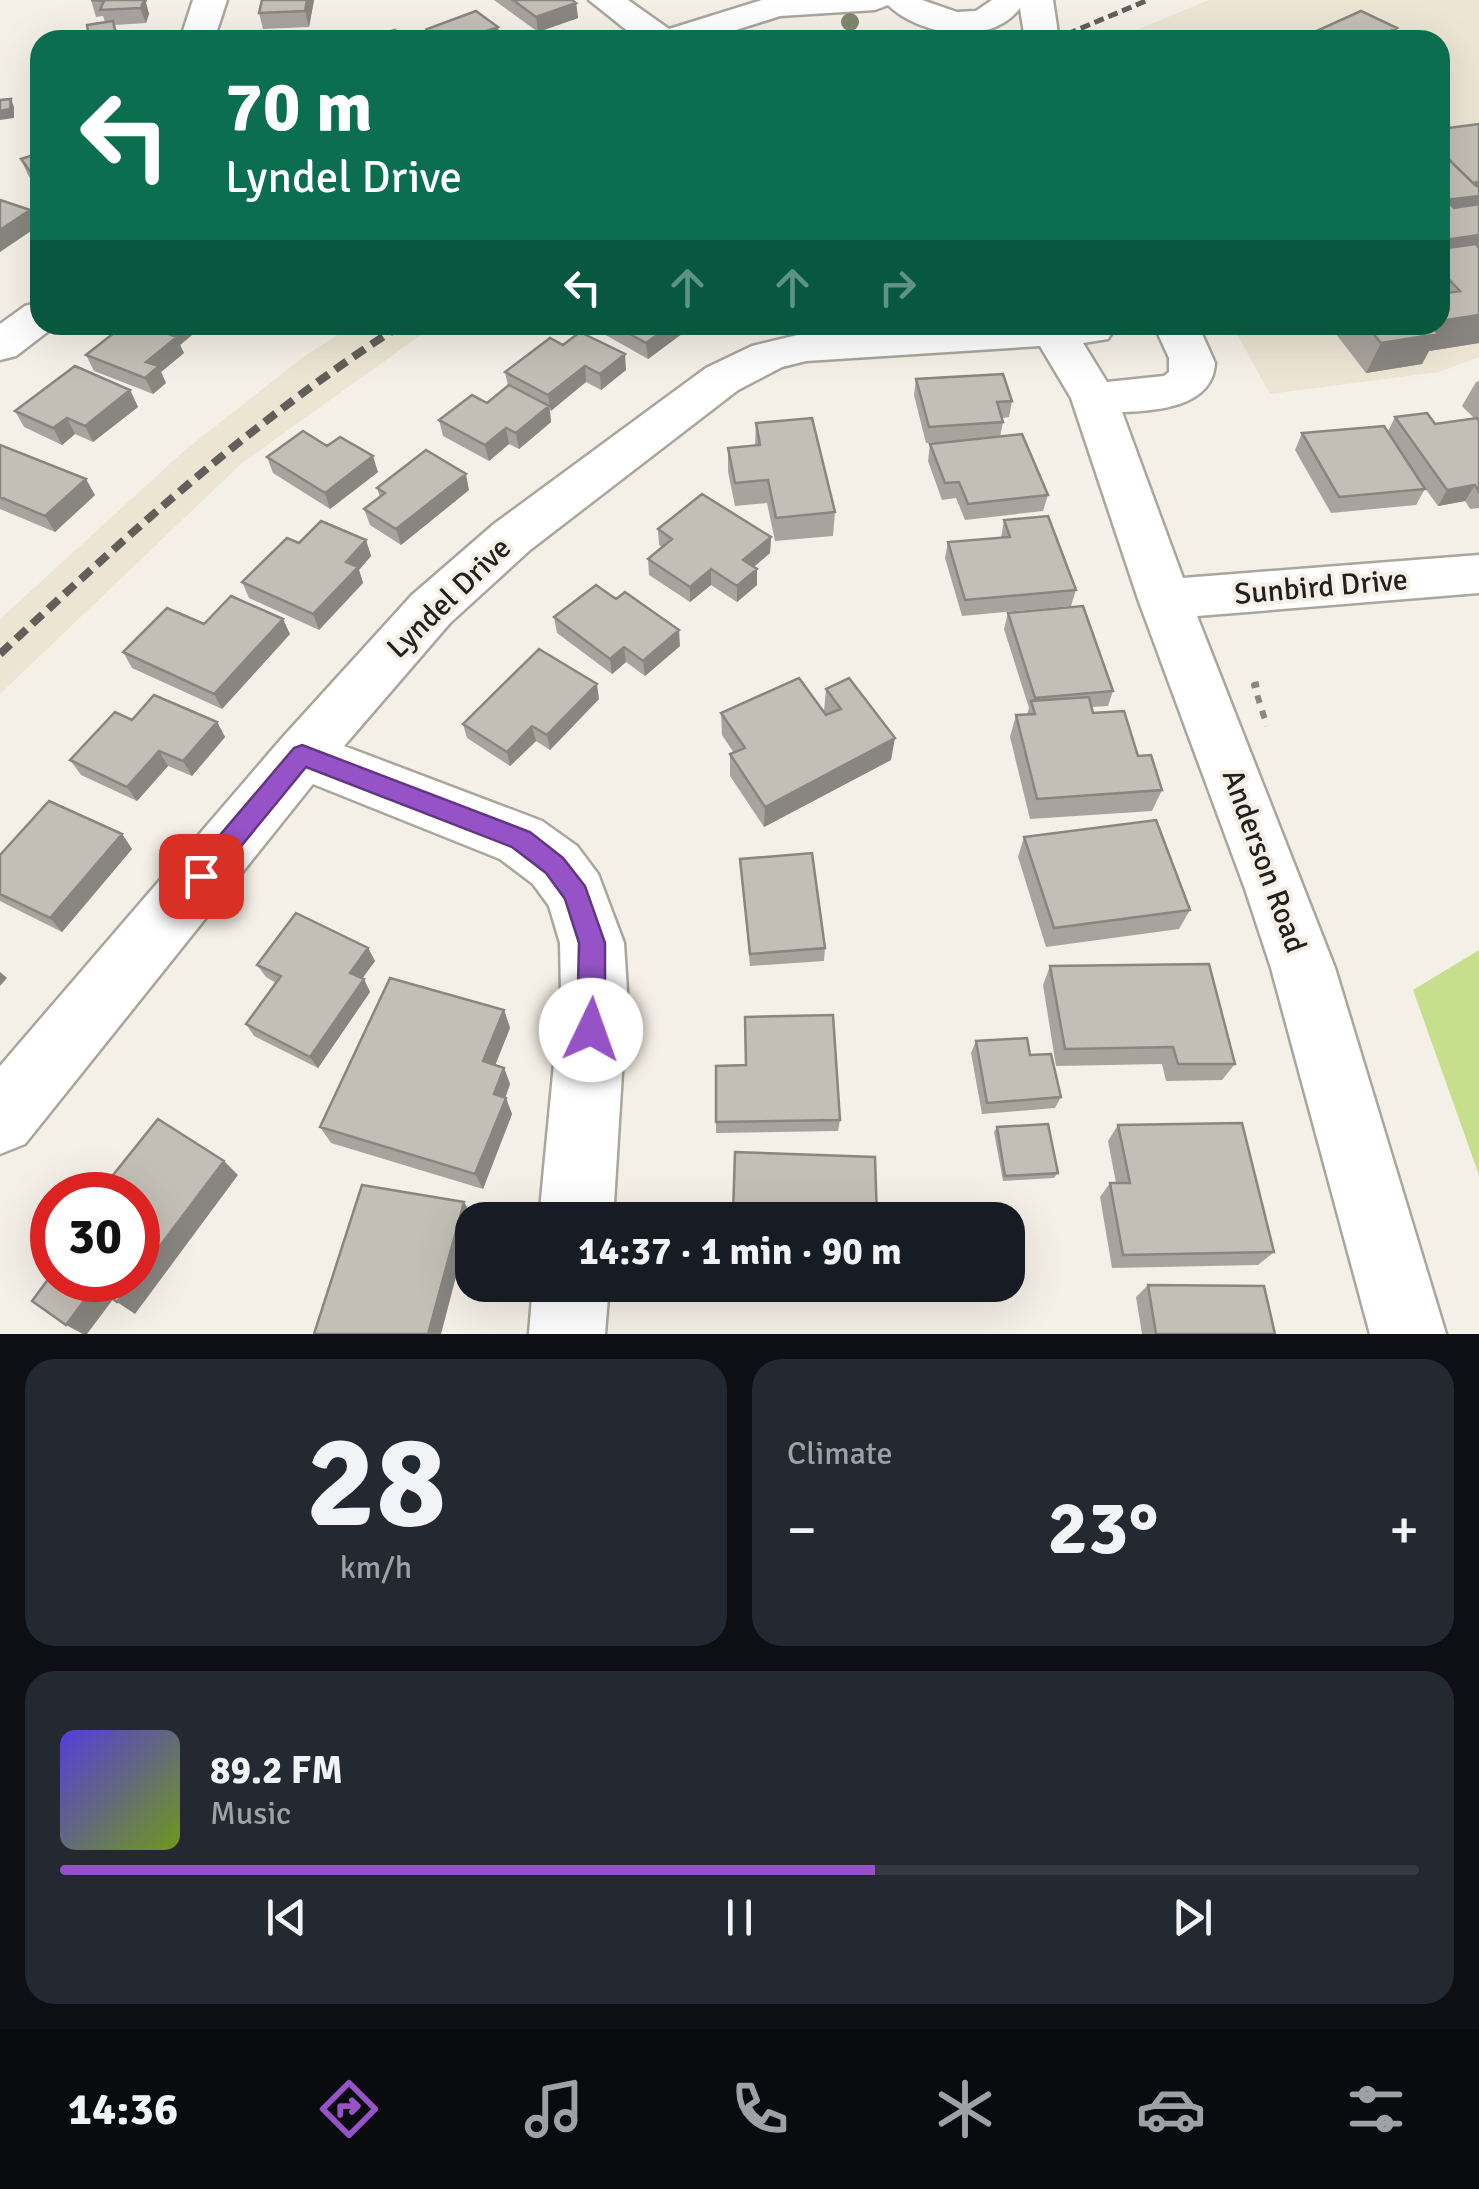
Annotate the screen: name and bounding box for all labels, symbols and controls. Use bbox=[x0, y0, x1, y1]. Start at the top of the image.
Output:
text: 70 m bbox=[225, 64, 373, 150]
icon: left bbox=[60, 70, 190, 200]
text: Lyndel Drive bbox=[225, 150, 462, 205]
icon: left bbox=[555, 260, 610, 315]
icon: ahead bbox=[660, 260, 715, 315]
icon: ahead bbox=[765, 260, 820, 315]
icon: right bbox=[870, 260, 925, 315]
street label: Lyndel Drive bbox=[379, 530, 519, 666]
street label: Sunbird Drive bbox=[1233, 561, 1409, 613]
street label: Anderson Road bbox=[1214, 764, 1314, 958]
pin bbox=[159, 834, 244, 919]
icon: arrive bbox=[174, 849, 229, 904]
position arrow bbox=[539, 978, 643, 1082]
speed limit sign: 30 bbox=[30, 1172, 160, 1302]
text: 14:37 · 1 min · 90 m bbox=[578, 1228, 902, 1275]
text: 28 bbox=[306, 1403, 446, 1563]
text: Climate bbox=[787, 1434, 893, 1473]
text: 23° bbox=[1048, 1482, 1159, 1575]
text: − bbox=[787, 1496, 817, 1564]
text: + bbox=[1389, 1496, 1419, 1564]
text: km/h bbox=[340, 1548, 412, 1587]
text: 89.2 FM bbox=[210, 1747, 343, 1794]
text: Music bbox=[210, 1794, 291, 1833]
icon: previous bbox=[259, 1890, 314, 1945]
icon: pause bbox=[712, 1890, 767, 1945]
icon: next bbox=[1165, 1890, 1220, 1945]
icon: directions bbox=[314, 2074, 384, 2144]
icon: music bbox=[519, 2074, 589, 2144]
icon: phone bbox=[725, 2074, 795, 2144]
icon: climate bbox=[930, 2074, 1000, 2144]
icon: car bbox=[1136, 2074, 1206, 2144]
icon: filters bbox=[1341, 2074, 1411, 2144]
text: 14:36 bbox=[68, 2082, 178, 2137]

